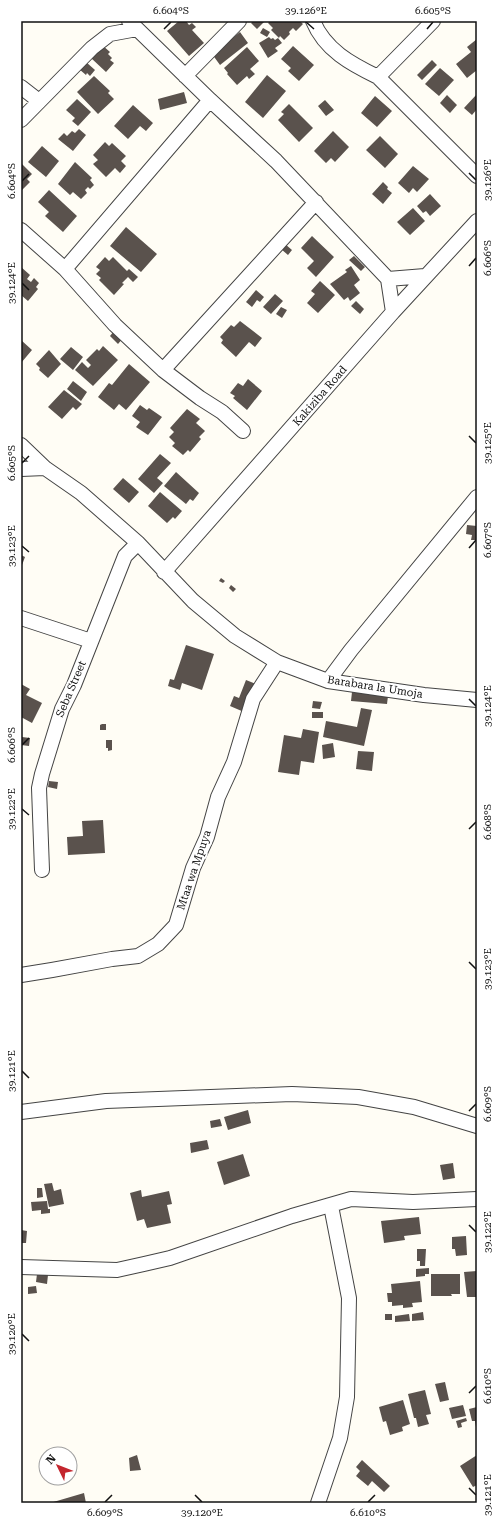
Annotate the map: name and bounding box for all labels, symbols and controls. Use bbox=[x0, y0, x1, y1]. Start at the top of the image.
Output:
text: 6.604°S bbox=[153, 5, 189, 16]
text: 39.126°E bbox=[285, 5, 327, 16]
text: 6.605°S bbox=[415, 5, 451, 16]
text: 39.126°E bbox=[482, 159, 493, 201]
text: 6.604°S bbox=[6, 163, 17, 199]
text: 6.606°S bbox=[482, 240, 493, 276]
text: 39.124°E bbox=[6, 262, 17, 304]
street label: Kakiziba Road bbox=[290, 363, 350, 429]
text: 39.125°E bbox=[482, 422, 493, 464]
text: 6.605°S bbox=[6, 445, 17, 481]
text: 6.607°S bbox=[482, 522, 493, 558]
text: 39.123°E bbox=[6, 525, 17, 567]
street label: Seba Street bbox=[53, 659, 89, 719]
street label: Barabara la Umoja bbox=[326, 673, 424, 701]
text: 39.124°E bbox=[482, 685, 493, 727]
text: 6.606°S bbox=[6, 727, 17, 763]
text: 39.122°E bbox=[6, 788, 17, 830]
text: 6.608°S bbox=[482, 804, 493, 840]
street label: Mtaa wa Mpuya bbox=[174, 828, 214, 912]
text: 39.123°E bbox=[482, 948, 493, 990]
text: 39.121°E bbox=[6, 1050, 17, 1092]
text: 6.609°S bbox=[482, 1086, 493, 1122]
text: 39.122°E bbox=[482, 1211, 493, 1253]
text: 39.120°E bbox=[6, 1313, 17, 1355]
text: 6.610°S bbox=[482, 1368, 493, 1404]
north arrow bbox=[38, 1446, 78, 1486]
text: N bbox=[43, 1452, 59, 1467]
text: 39.121°E bbox=[482, 1474, 493, 1516]
text: 6.609°S bbox=[87, 1507, 123, 1518]
text: 39.120°E bbox=[181, 1507, 223, 1518]
text: 6.610°S bbox=[350, 1507, 386, 1518]

